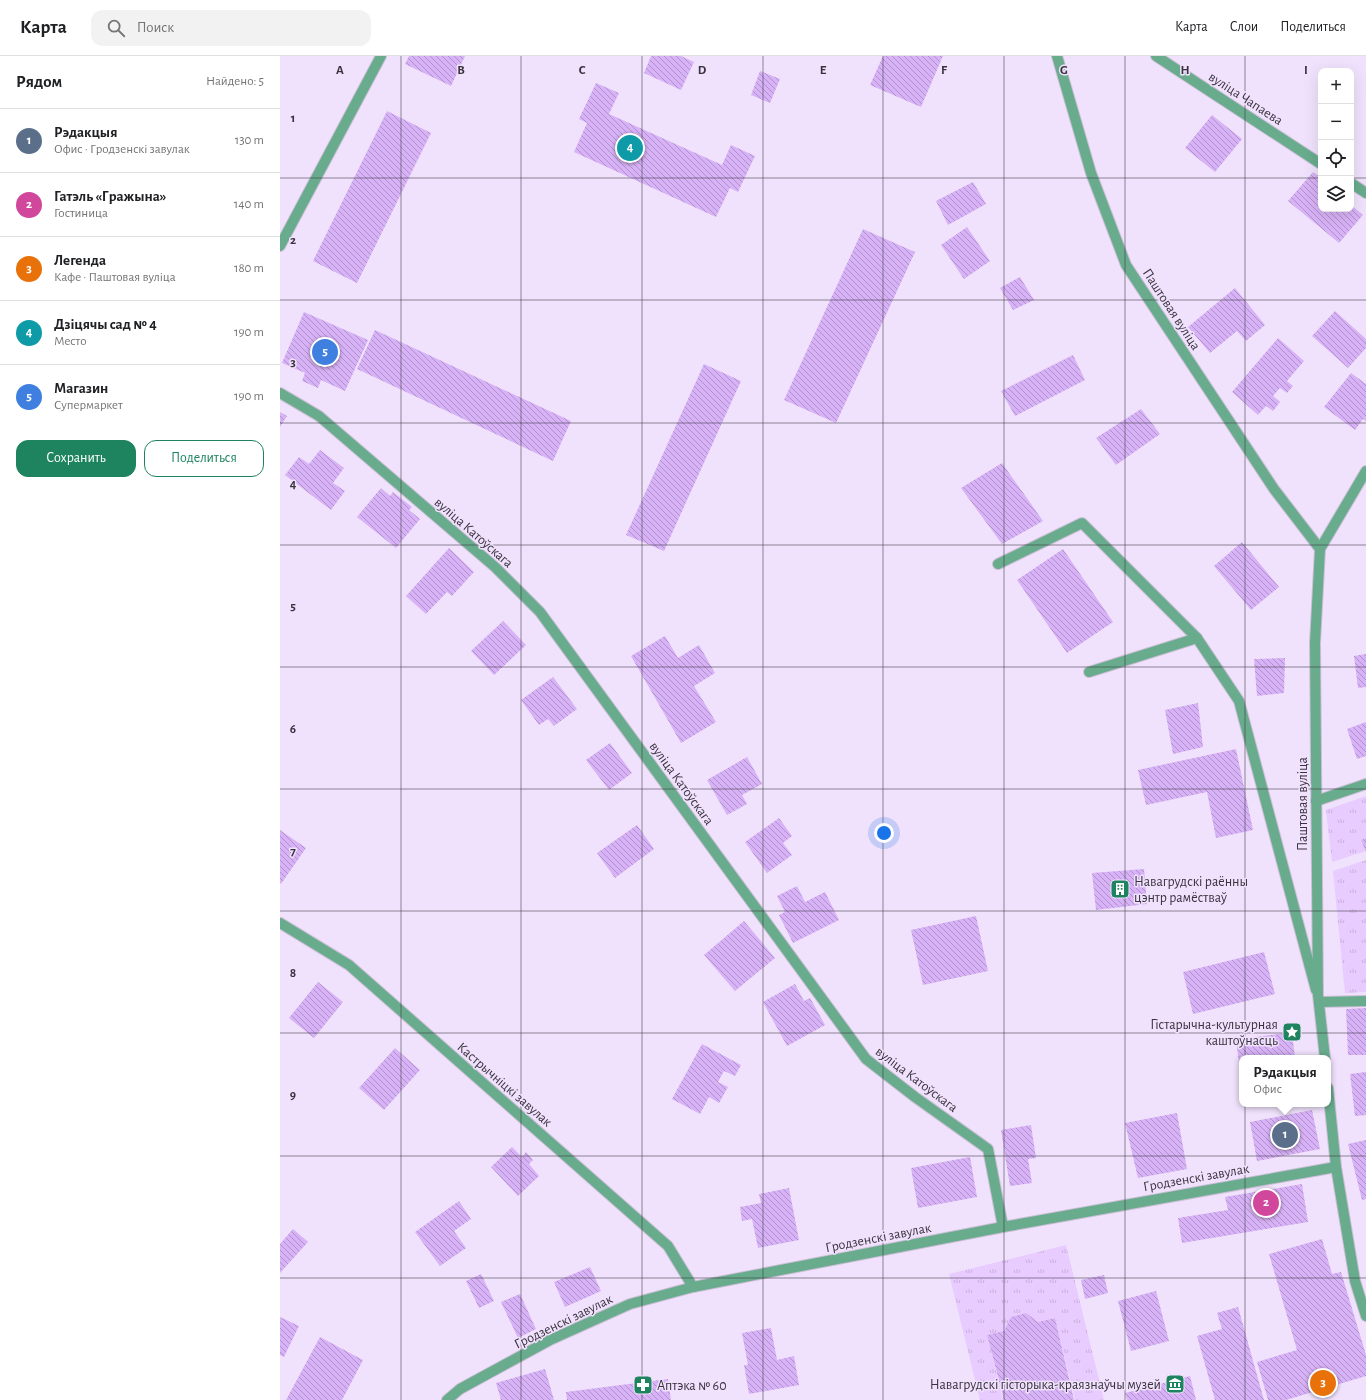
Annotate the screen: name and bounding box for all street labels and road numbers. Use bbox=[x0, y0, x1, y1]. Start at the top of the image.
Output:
street label: вуліца Чапаева bbox=[1206, 70, 1286, 128]
street label: Паштовая вуліца bbox=[1140, 266, 1203, 353]
street label: вуліца Катоўскага bbox=[431, 495, 516, 571]
street label: вуліца Катоўскага bbox=[647, 740, 716, 828]
street label: Паштовая вуліца bbox=[1296, 756, 1310, 851]
street label: Кастрычніцкі завулак bbox=[454, 1040, 555, 1130]
street label: вуліца Катоўскага bbox=[873, 1044, 961, 1115]
street label: Гродзенскі завулак bbox=[1142, 1162, 1251, 1194]
street label: Гродзенскі завулак bbox=[824, 1221, 933, 1255]
street label: Гродзенскі завулак bbox=[512, 1292, 615, 1352]

